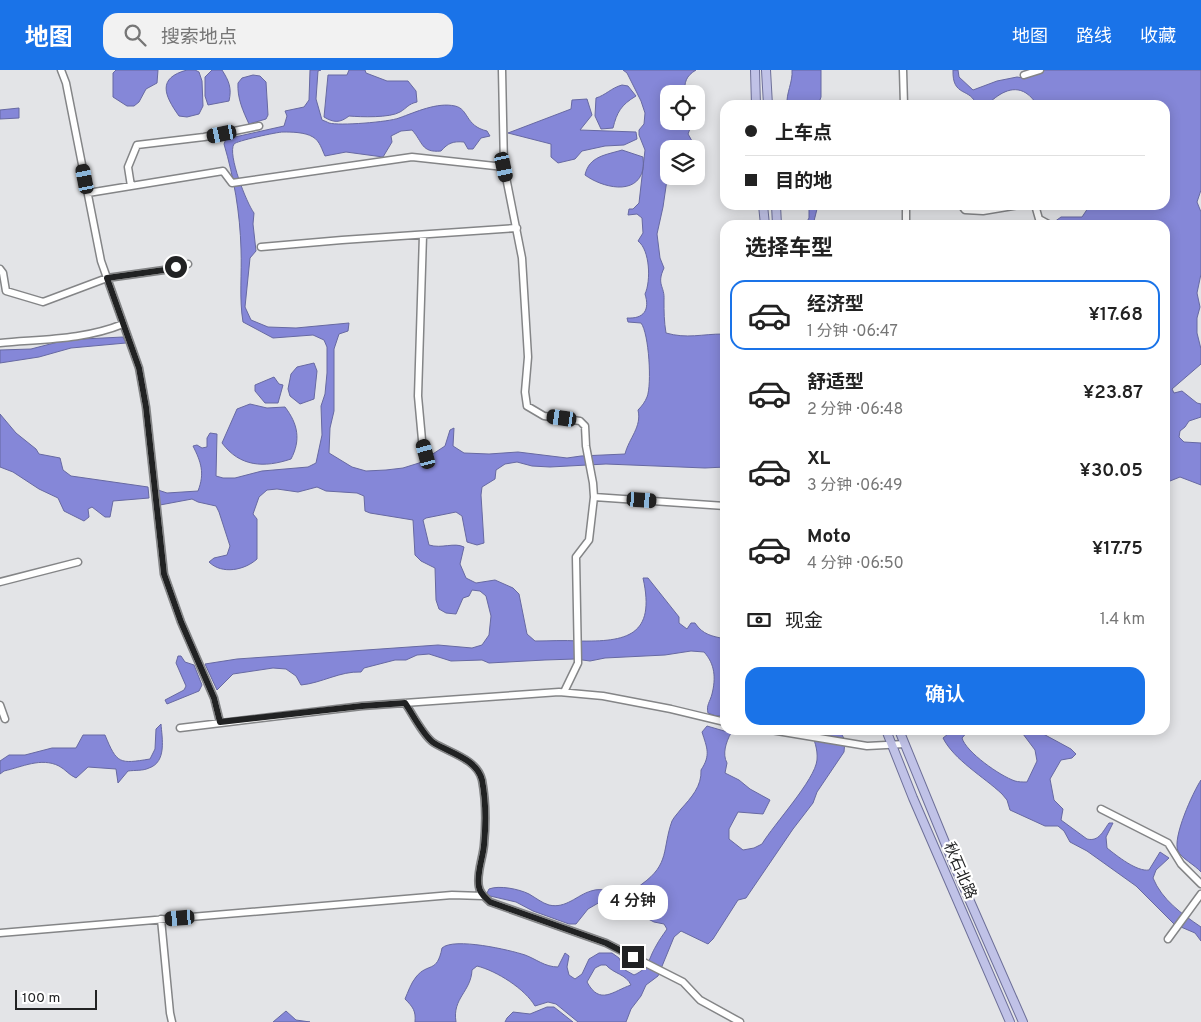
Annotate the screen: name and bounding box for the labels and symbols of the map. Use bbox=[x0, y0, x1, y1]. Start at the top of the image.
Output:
car bbox=[205, 124, 238, 144]
car bbox=[493, 151, 514, 183]
car bbox=[74, 163, 95, 195]
route start bbox=[165, 256, 187, 278]
car bbox=[546, 408, 577, 428]
car bbox=[414, 438, 437, 470]
car bbox=[626, 491, 657, 509]
street label: 秋石北路 bbox=[939, 839, 980, 902]
callout: 4 分钟 bbox=[598, 884, 668, 920]
car bbox=[164, 909, 195, 927]
route end bbox=[622, 946, 644, 968]
scale bar bbox=[15, 987, 98, 1010]

